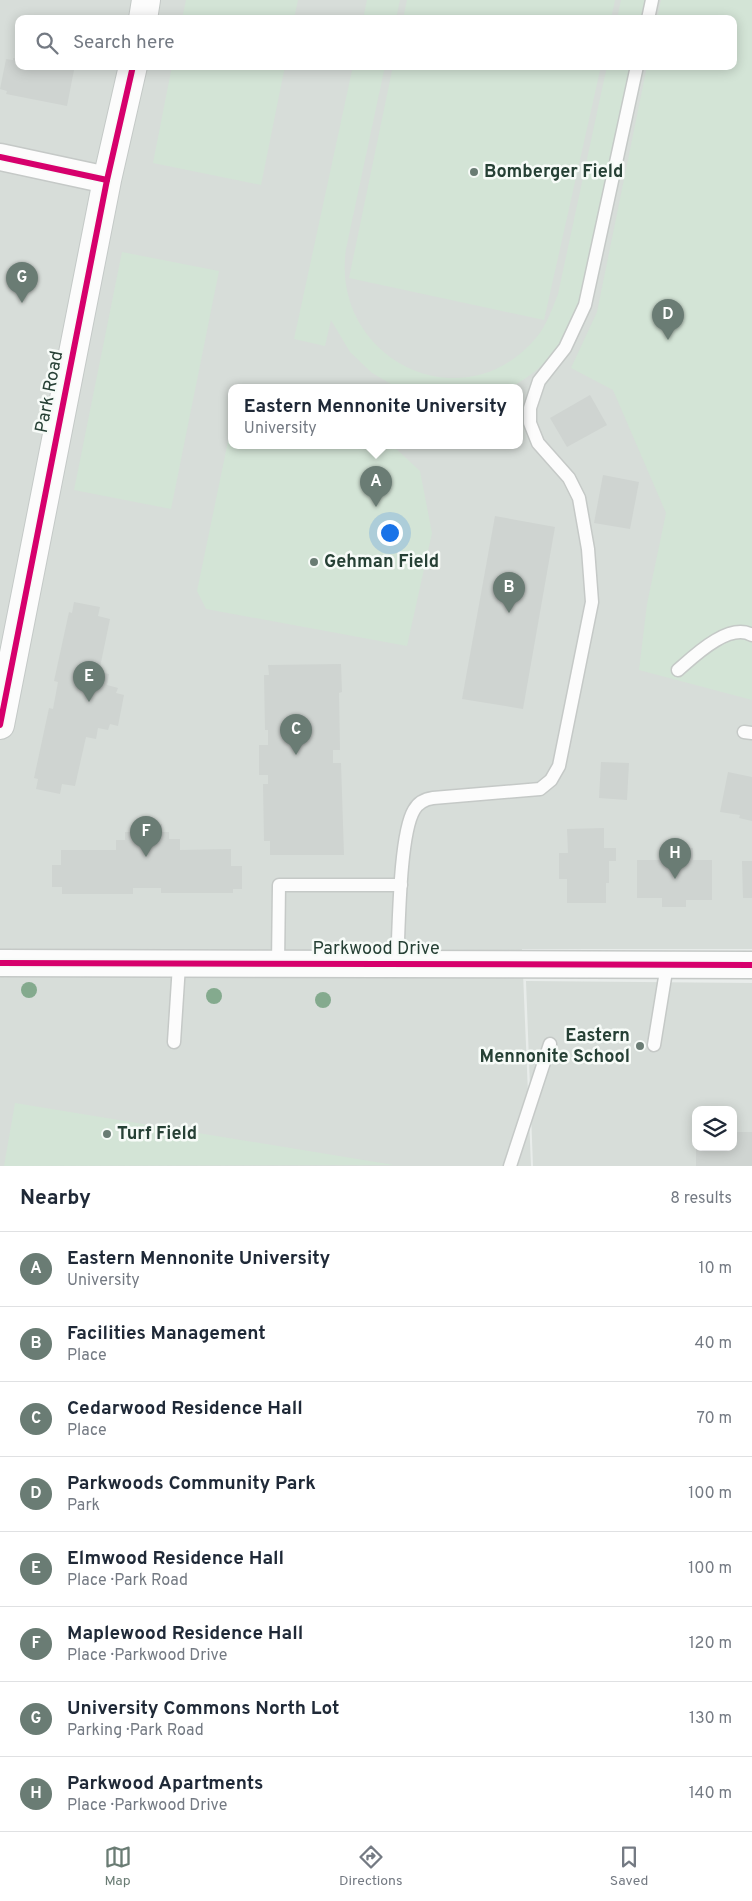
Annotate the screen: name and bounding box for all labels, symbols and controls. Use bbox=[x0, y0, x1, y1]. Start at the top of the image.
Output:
search box bbox=[15, 15, 737, 70]
icon: search bbox=[33, 29, 61, 57]
text: Search here bbox=[73, 31, 175, 55]
place label: Bomberger Field bbox=[484, 161, 623, 184]
marker: Bomberger Field bbox=[468, 166, 480, 178]
pin: G bbox=[6, 262, 38, 303]
pin: D bbox=[652, 299, 684, 340]
street label: Park Road bbox=[31, 349, 69, 435]
popup bbox=[228, 384, 523, 449]
text: Eastern Mennonite University bbox=[244, 395, 507, 419]
text: University bbox=[244, 419, 317, 439]
pin: A bbox=[360, 466, 392, 507]
your location bbox=[377, 520, 403, 546]
place label: Gehman Field bbox=[324, 551, 439, 574]
marker: Gehman Field bbox=[308, 556, 320, 568]
pin: B bbox=[493, 572, 525, 613]
pin: E bbox=[73, 661, 105, 702]
pin: C bbox=[280, 714, 312, 755]
pin: F bbox=[130, 816, 162, 857]
pin: H bbox=[659, 838, 691, 879]
street label: Parkwood Drive bbox=[312, 938, 440, 961]
place label: Eastern Mennonite School bbox=[480, 1025, 630, 1069]
marker: Eastern Mennonite School bbox=[634, 1040, 646, 1052]
map controls bbox=[692, 1106, 737, 1151]
button: layers bbox=[692, 1106, 737, 1151]
place label: Turf Field bbox=[117, 1123, 197, 1146]
marker: Turf Field bbox=[101, 1128, 113, 1140]
text: Nearby bbox=[20, 1185, 91, 1212]
text: 8 results bbox=[670, 1189, 732, 1209]
text: Eastern Mennonite University bbox=[67, 1247, 330, 1271]
text: A bbox=[30, 1259, 42, 1279]
text: 10 m bbox=[698, 1259, 732, 1279]
text: University bbox=[67, 1271, 140, 1291]
text: Facilities Management bbox=[67, 1322, 266, 1346]
text: B bbox=[30, 1334, 42, 1354]
text: 40 m bbox=[694, 1334, 732, 1354]
text: Place bbox=[67, 1346, 107, 1366]
text: Cedarwood Residence Hall bbox=[67, 1397, 303, 1421]
text: C bbox=[31, 1409, 41, 1429]
text: 70 m bbox=[697, 1409, 732, 1429]
text: Place bbox=[67, 1421, 107, 1441]
text: Parkwoods Community Park bbox=[67, 1472, 316, 1496]
text: D bbox=[30, 1484, 42, 1504]
text: 100 m bbox=[688, 1484, 732, 1504]
text: Park bbox=[67, 1496, 100, 1516]
text: Elmwood Residence Hall bbox=[67, 1547, 284, 1571]
text: E bbox=[31, 1559, 41, 1579]
text: 100 m bbox=[688, 1559, 732, 1579]
text: Place · Park Road bbox=[67, 1571, 188, 1591]
text: Maplewood Residence Hall bbox=[67, 1622, 303, 1646]
text: F bbox=[31, 1634, 41, 1654]
text: 120 m bbox=[689, 1634, 732, 1654]
text: Place · Parkwood Drive bbox=[67, 1646, 227, 1666]
text: University Commons North Lot bbox=[67, 1697, 339, 1721]
text: G bbox=[31, 1709, 41, 1729]
text: 130 m bbox=[689, 1709, 732, 1729]
text: Parking · Park Road bbox=[67, 1721, 204, 1741]
text: Parkwood Apartments bbox=[67, 1772, 263, 1796]
text: H bbox=[30, 1784, 42, 1804]
text: 140 m bbox=[689, 1784, 732, 1804]
text: Place · Parkwood Drive bbox=[67, 1796, 227, 1816]
tab: Map bbox=[104, 1843, 132, 1890]
tab: Directions bbox=[339, 1843, 403, 1890]
tab: Saved bbox=[610, 1843, 648, 1890]

